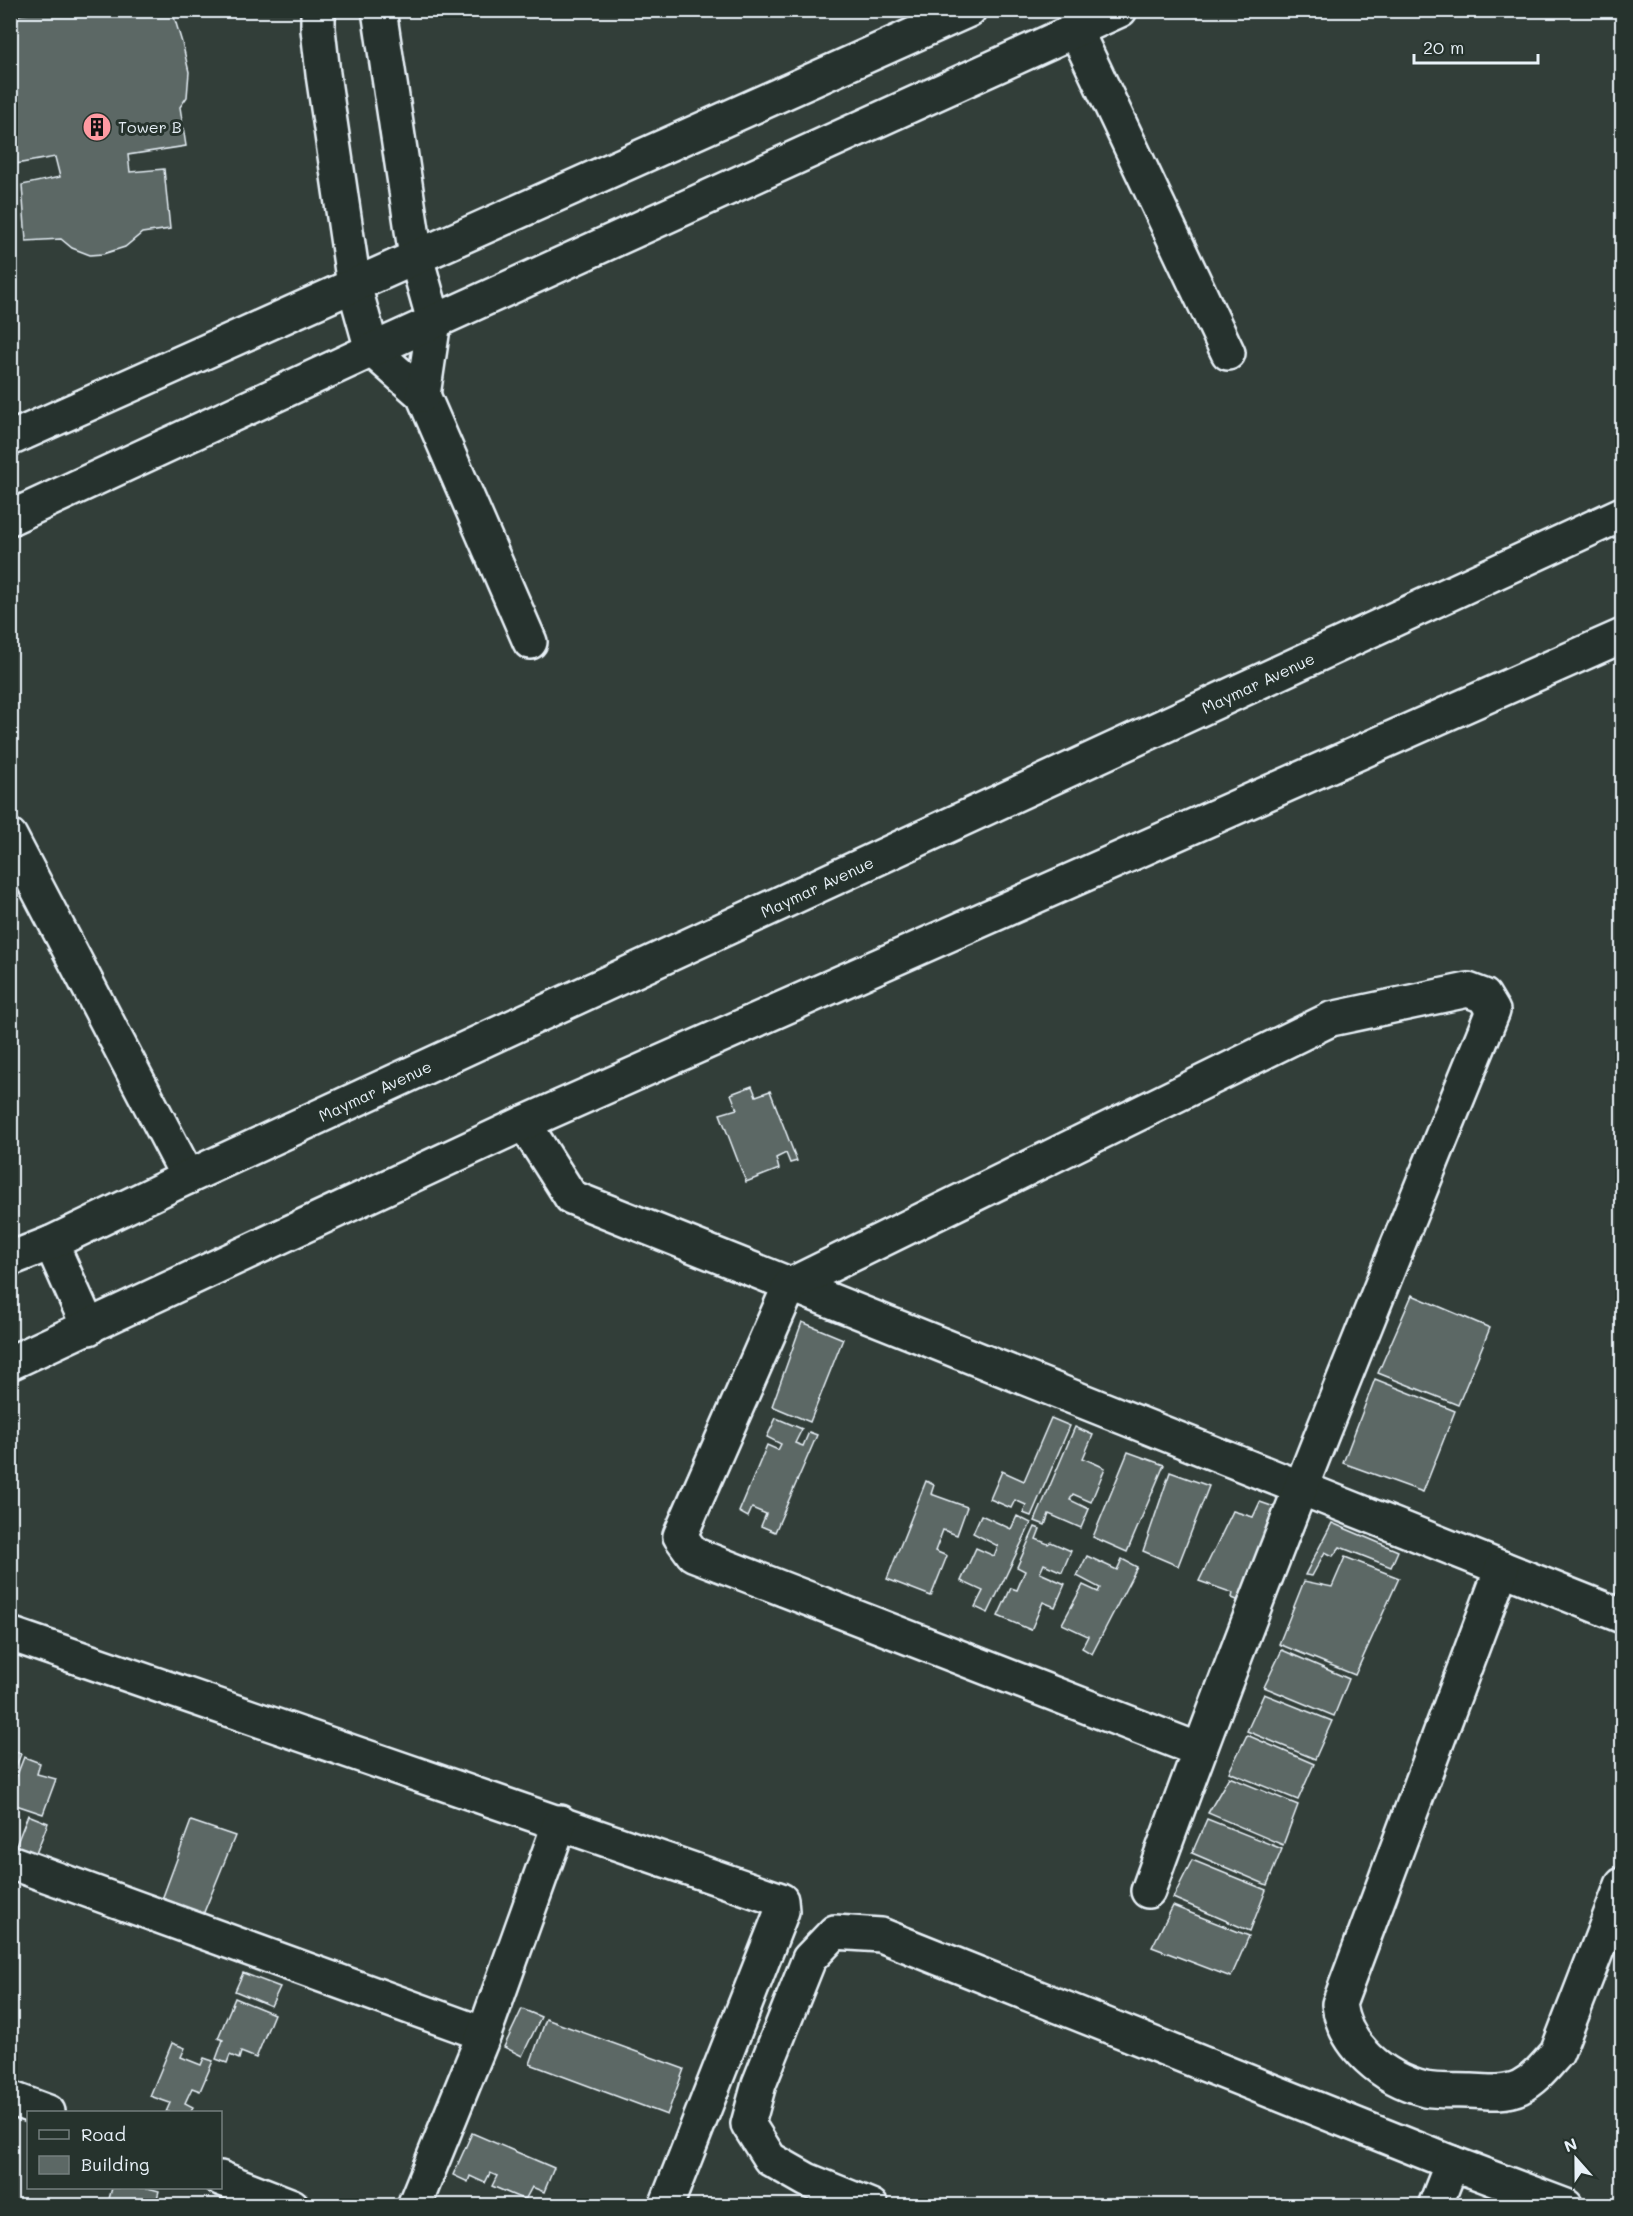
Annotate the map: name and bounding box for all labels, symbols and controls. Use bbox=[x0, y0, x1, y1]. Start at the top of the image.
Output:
scale bar bbox=[1414, 27, 1538, 65]
text: 20 m bbox=[1423, 35, 1464, 59]
building icon: Tower B bbox=[81, 111, 113, 143]
place label: Tower B bbox=[118, 116, 182, 137]
street label: Maymar Avenue bbox=[1198, 647, 1318, 718]
street label: Maymar Avenue bbox=[757, 851, 877, 922]
street label: Maymar Avenue bbox=[315, 1055, 435, 1126]
legend bbox=[27, 2111, 222, 2189]
text: Road bbox=[81, 2122, 126, 2146]
north arrow bbox=[1546, 2129, 1606, 2189]
text: N bbox=[1561, 2133, 1580, 2157]
text: Building bbox=[81, 2152, 149, 2176]

